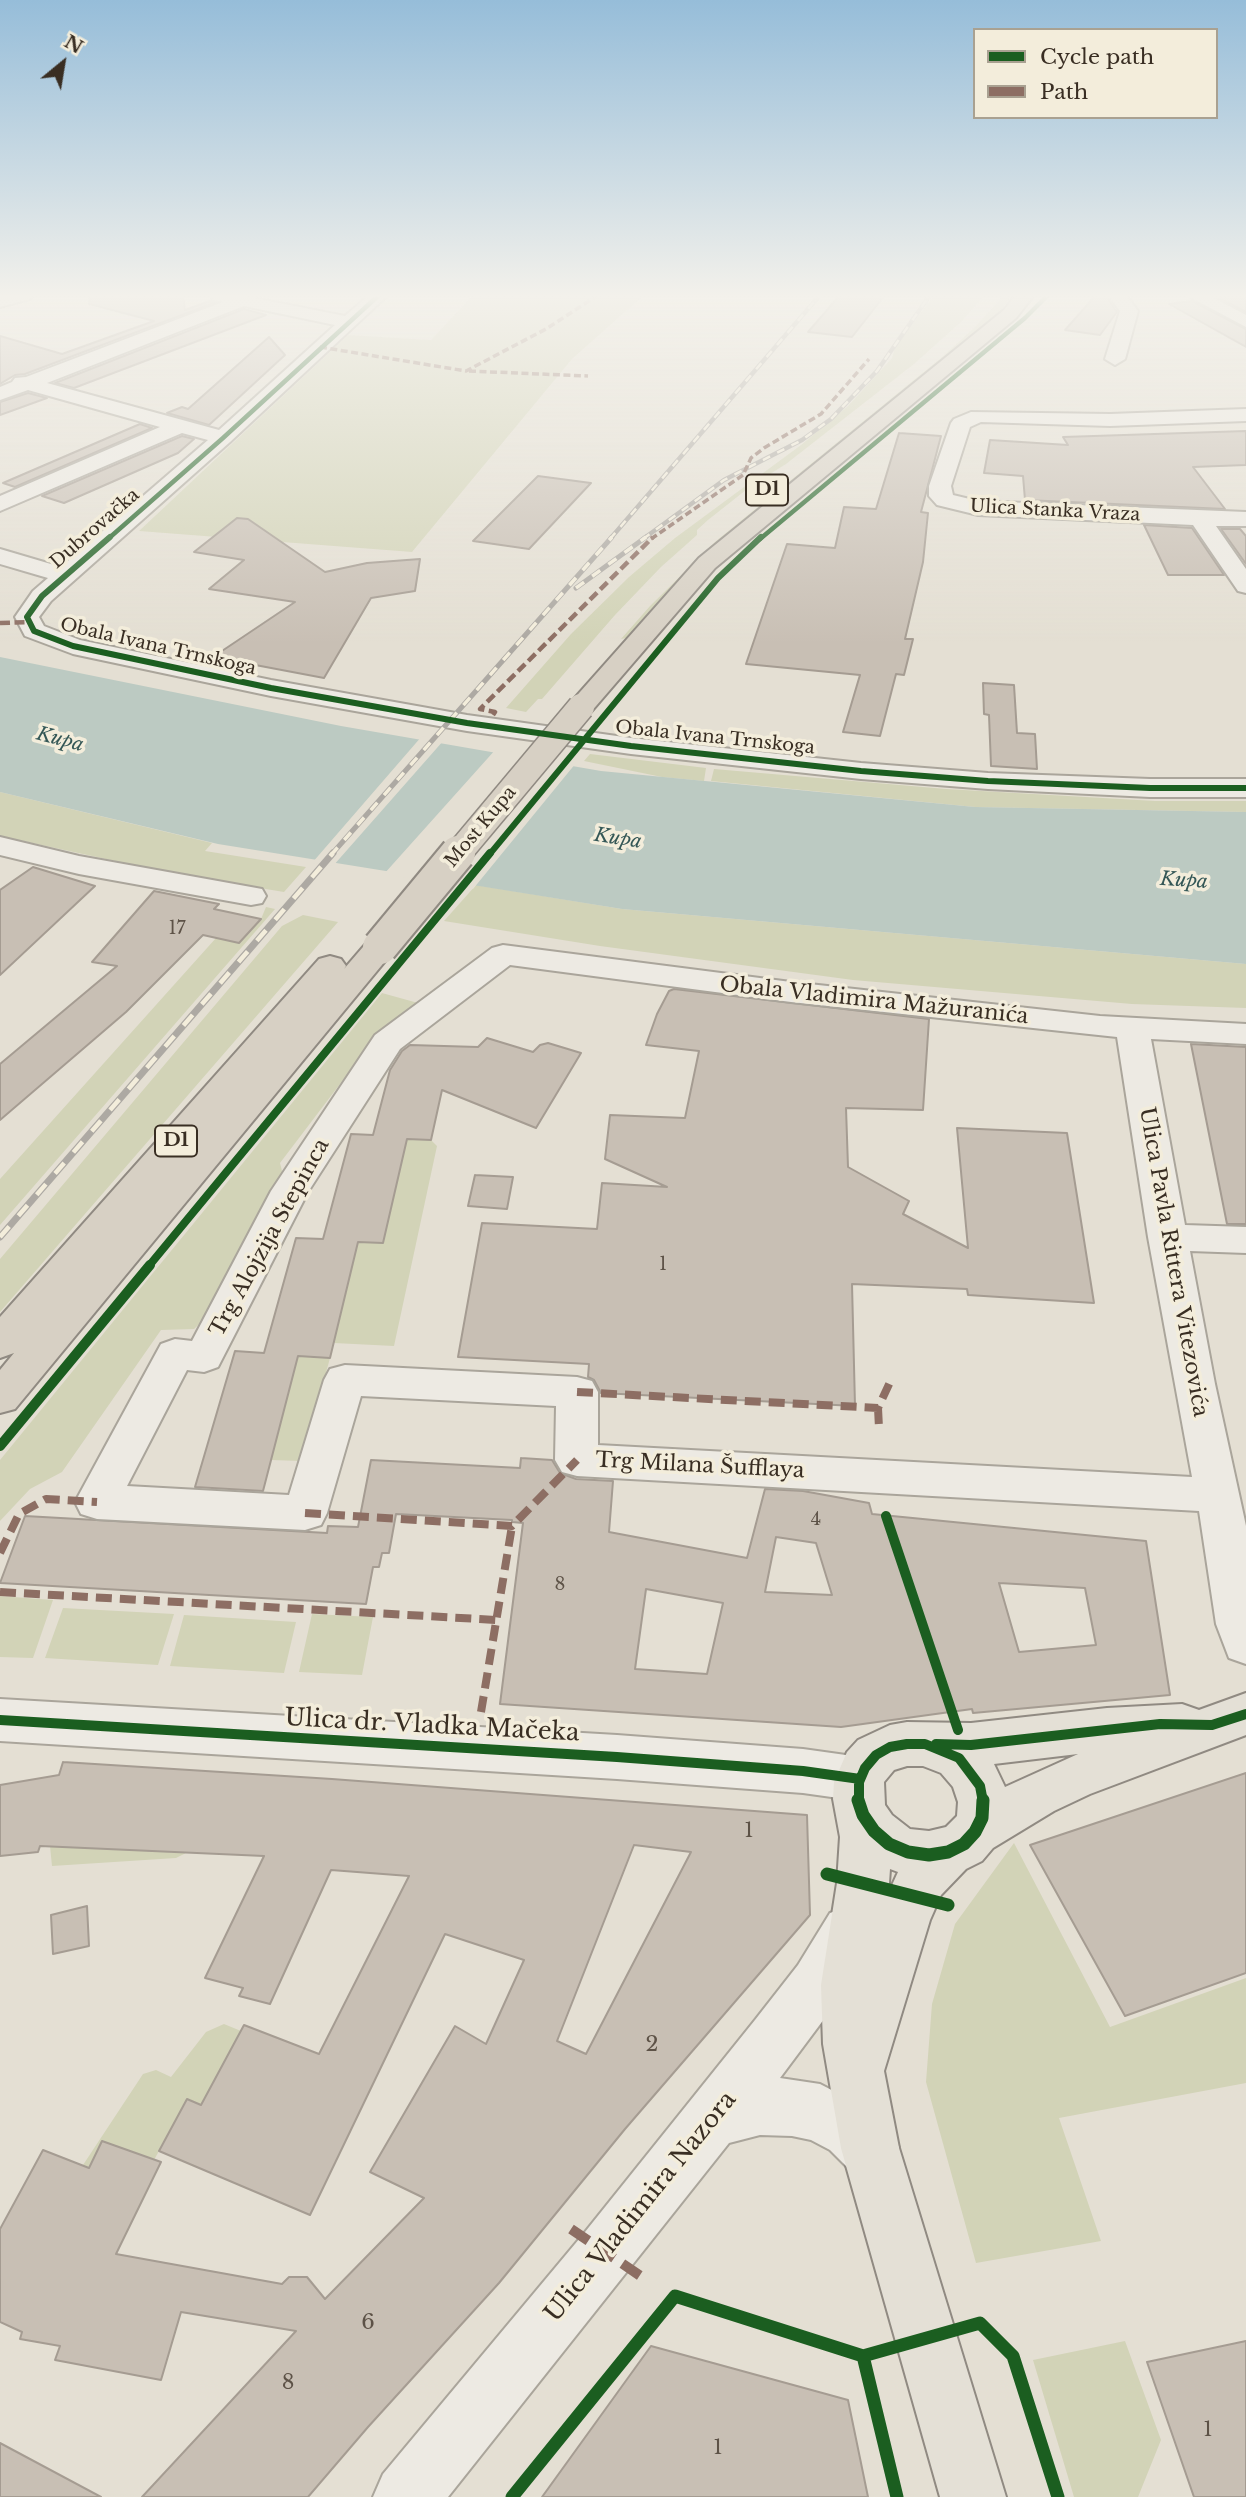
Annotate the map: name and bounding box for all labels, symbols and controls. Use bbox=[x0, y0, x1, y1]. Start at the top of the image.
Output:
north arrow bbox=[28, 28, 98, 98]
legend bbox=[973, 28, 1218, 119]
text: N bbox=[60, 30, 87, 59]
text: Cycle path bbox=[1040, 44, 1154, 70]
text: Path bbox=[1040, 79, 1088, 105]
road number: D1 bbox=[746, 475, 788, 505]
street label: Dubrovačka bbox=[46, 484, 144, 574]
street label: Ulica Stanka Vraza bbox=[969, 496, 1141, 526]
street label: Obala Ivana Trnskoga bbox=[58, 614, 258, 680]
street label: Obala Ivana Trnskoga bbox=[614, 717, 816, 759]
water label: Kupa bbox=[34, 723, 86, 757]
street label: Most Kupa bbox=[441, 782, 521, 872]
water label: Kupa bbox=[593, 824, 643, 854]
water label: Kupa bbox=[1159, 868, 1209, 894]
house number: 17 bbox=[168, 918, 186, 940]
street label: Obala Vladimira Mažuranića bbox=[718, 972, 1030, 1030]
street label: Ulica Pavla Rittera Vitezovića bbox=[1133, 1105, 1213, 1419]
road number: D1 bbox=[155, 1126, 197, 1156]
street label: Trg Alojzija Stepinca bbox=[205, 1135, 335, 1341]
house number: 1 bbox=[659, 1254, 667, 1276]
street label: Trg Milana Šufflaya bbox=[595, 1448, 805, 1484]
house number: 4 bbox=[811, 1509, 821, 1531]
house number: 8 bbox=[555, 1574, 565, 1596]
street label: Ulica dr. Vladka Mačeka bbox=[284, 1704, 580, 1748]
house number: 1 bbox=[744, 1818, 754, 1844]
house number: 2 bbox=[646, 2032, 658, 2058]
street label: Ulica Vladimira Nazora bbox=[539, 2086, 743, 2328]
house number: 6 bbox=[361, 2310, 375, 2336]
house number: 8 bbox=[282, 2370, 294, 2396]
house number: 1 bbox=[1203, 2417, 1213, 2443]
house number: 1 bbox=[713, 2435, 723, 2461]

